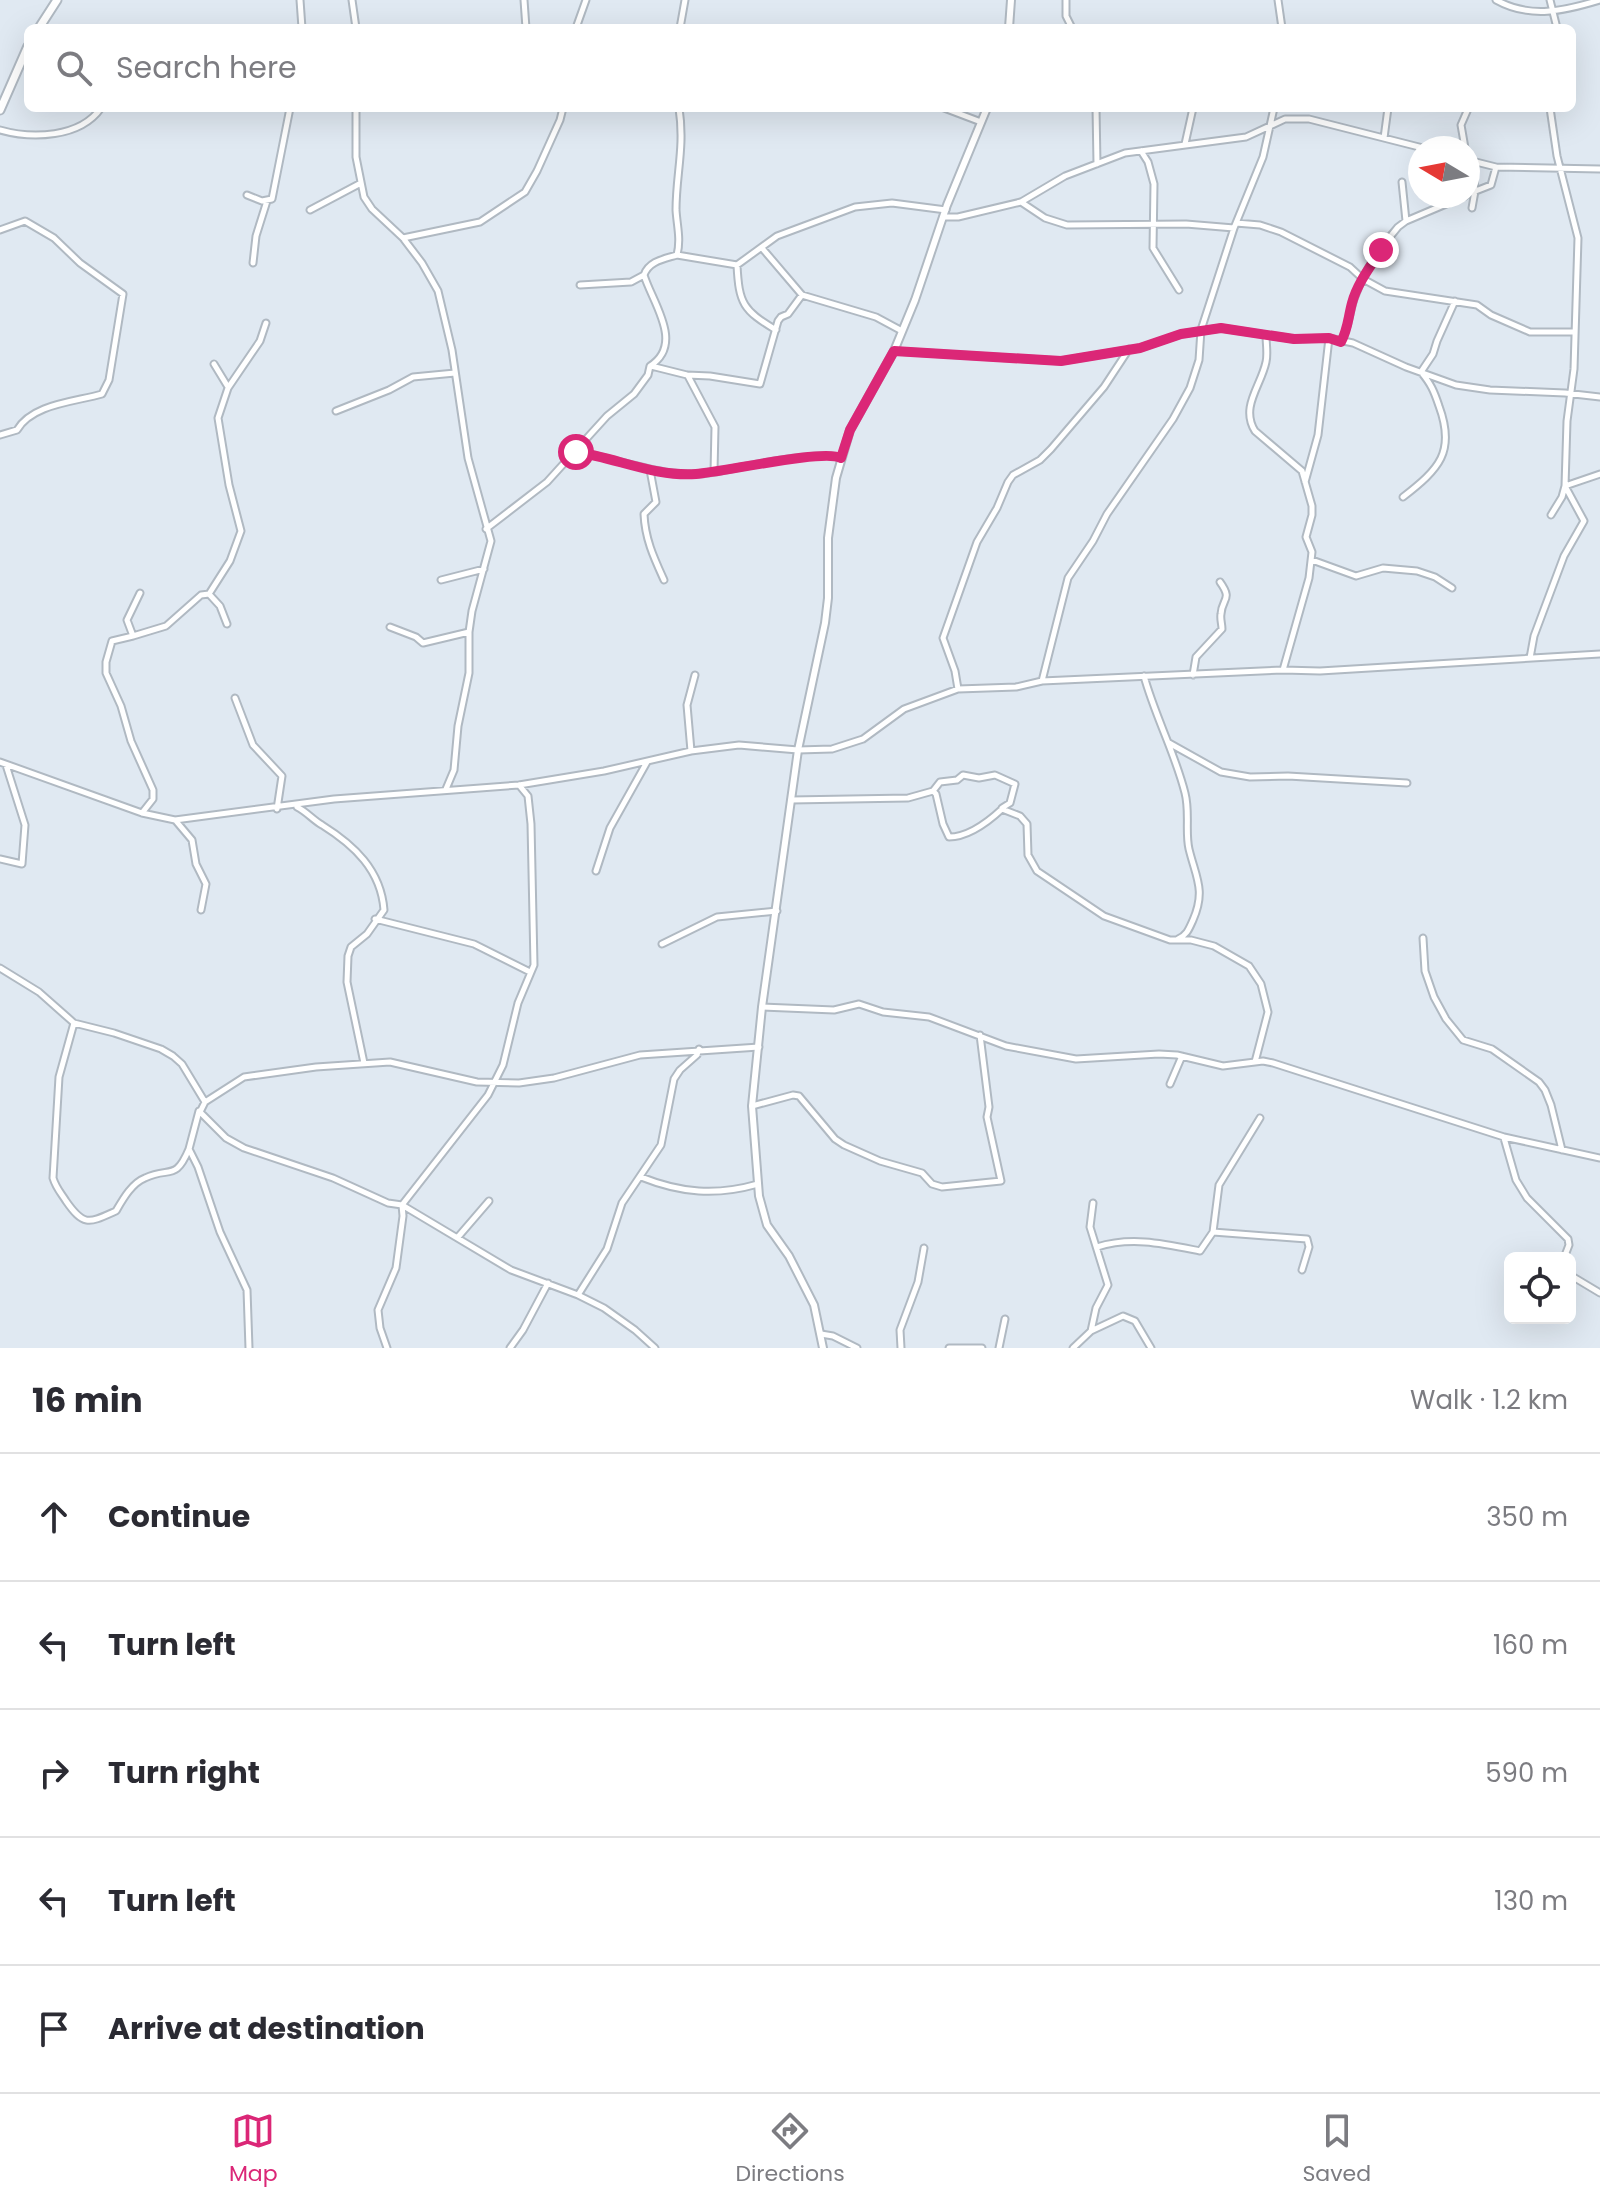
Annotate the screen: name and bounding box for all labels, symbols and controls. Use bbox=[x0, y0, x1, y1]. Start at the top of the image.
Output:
search box bbox=[24, 24, 1576, 112]
icon: search bbox=[52, 46, 96, 90]
text: Search here bbox=[116, 46, 297, 89]
north arrow bbox=[1408, 136, 1480, 208]
route end bbox=[1363, 232, 1399, 268]
route start bbox=[558, 434, 594, 470]
map controls bbox=[1504, 1252, 1576, 1324]
button: locate bbox=[1504, 1252, 1576, 1324]
text: 16 min bbox=[32, 1376, 143, 1424]
text: Walk · 1.2 km bbox=[1410, 1382, 1568, 1418]
icon: ahead bbox=[32, 1495, 76, 1539]
text: Continue bbox=[108, 1495, 250, 1538]
text: 350 m bbox=[1486, 1499, 1568, 1535]
icon: left bbox=[32, 1623, 76, 1667]
text: Turn left bbox=[108, 1623, 236, 1666]
text: 160 m bbox=[1493, 1627, 1568, 1663]
icon: right bbox=[32, 1751, 76, 1795]
text: Turn right bbox=[108, 1751, 260, 1794]
text: 590 m bbox=[1485, 1755, 1568, 1791]
icon: left bbox=[32, 1879, 76, 1923]
text: Turn left bbox=[108, 1879, 236, 1922]
text: 130 m bbox=[1494, 1883, 1568, 1919]
icon: arrive bbox=[32, 2007, 76, 2051]
text: Arrive at destination bbox=[108, 2007, 425, 2050]
tab: Map bbox=[229, 2109, 278, 2190]
tab: Directions bbox=[735, 2109, 845, 2190]
tab: Saved bbox=[1302, 2109, 1371, 2190]

